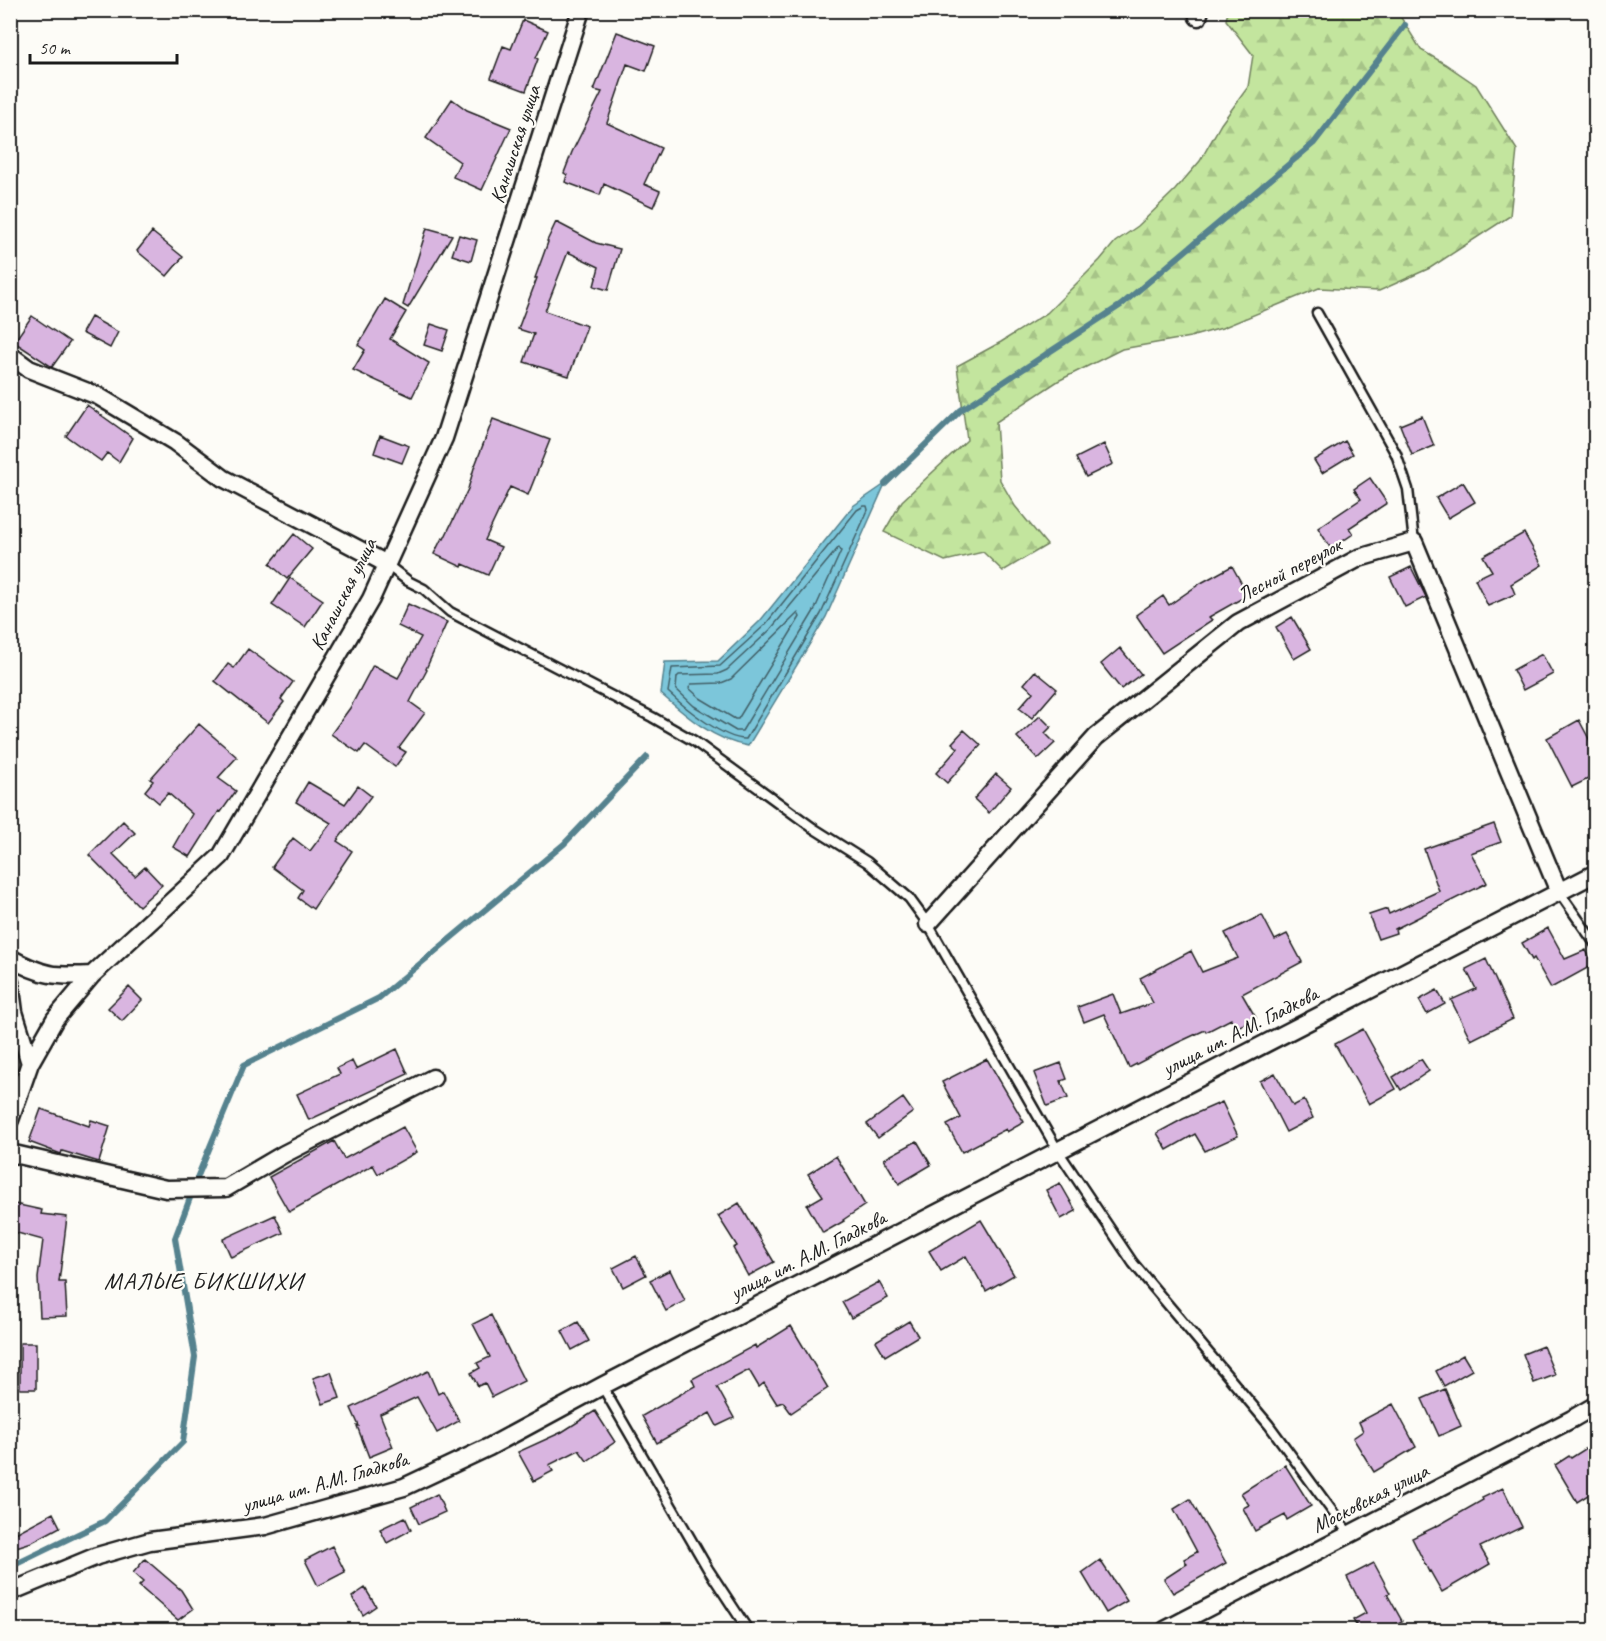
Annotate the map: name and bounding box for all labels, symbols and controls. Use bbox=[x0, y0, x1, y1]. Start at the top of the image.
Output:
scale bar bbox=[30, 27, 177, 65]
text: 50 m bbox=[39, 37, 72, 59]
street label: Канашская улица bbox=[484, 80, 547, 206]
street label: Лесной переулок bbox=[1232, 531, 1348, 608]
street label: Канашская улица bbox=[304, 532, 383, 654]
street label: улица им. А.М. Гладкова bbox=[1156, 979, 1324, 1082]
street label: улица им. А.М. Гладкова bbox=[724, 1203, 892, 1306]
district label: МАЛЫЕ БИКШИХИ bbox=[104, 1266, 306, 1296]
street label: улица им. А.М. Гладкова bbox=[237, 1445, 413, 1519]
street label: Московская улица bbox=[1307, 1457, 1434, 1538]

